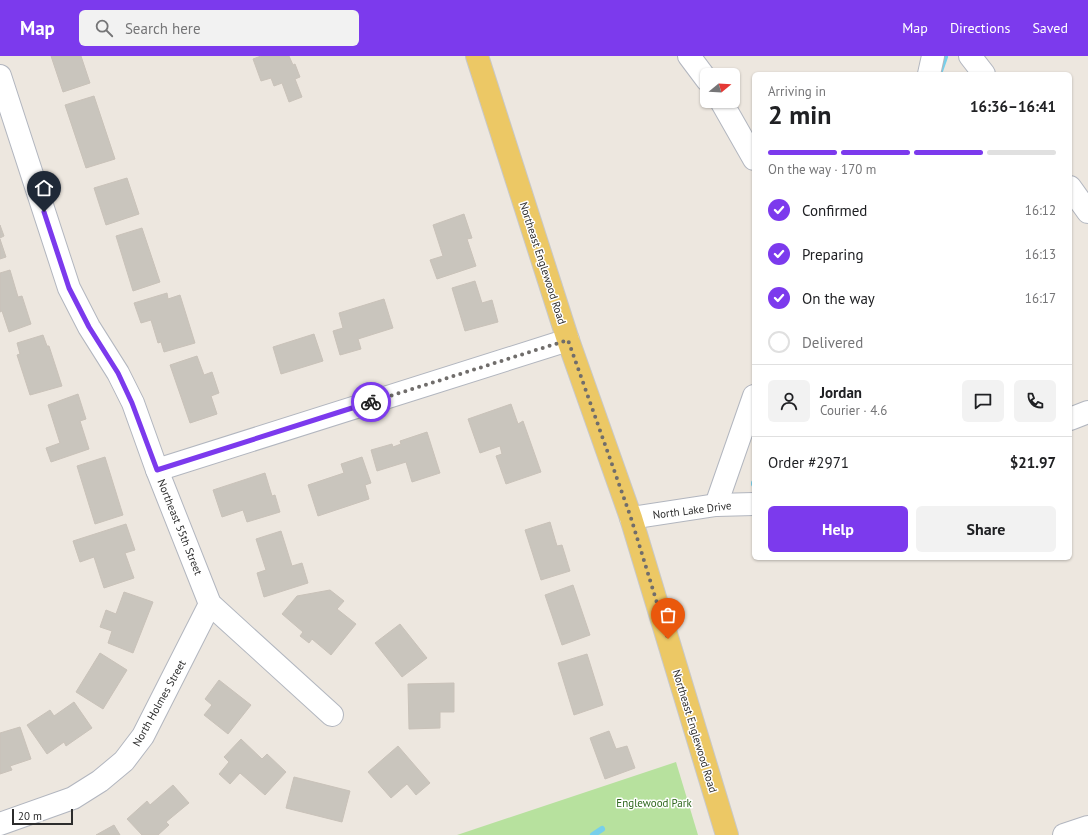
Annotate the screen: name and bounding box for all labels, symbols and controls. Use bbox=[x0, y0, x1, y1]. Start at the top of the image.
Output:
search box bbox=[79, 10, 359, 46]
text: Map bbox=[20, 16, 55, 40]
icon: search bbox=[93, 17, 115, 39]
text: Search here bbox=[125, 19, 201, 38]
text: Map bbox=[902, 19, 928, 37]
text: Directions bbox=[950, 19, 1010, 37]
text: Saved bbox=[1032, 19, 1068, 37]
north arrow bbox=[700, 68, 740, 108]
map controls bbox=[700, 68, 740, 108]
text: Arriving in bbox=[768, 83, 826, 100]
text: 16:36–16:41 bbox=[970, 97, 1056, 116]
text: 2 min bbox=[768, 98, 831, 131]
text: On the way · 170 m bbox=[768, 161, 876, 178]
pin bbox=[27, 171, 61, 212]
icon: home bbox=[33, 177, 55, 199]
icon: check bbox=[768, 199, 790, 221]
street label: Northeast Englewood Road bbox=[517, 200, 569, 326]
text: Confirmed bbox=[802, 201, 867, 220]
text: 16:12 bbox=[1025, 202, 1056, 219]
icon: check bbox=[768, 243, 790, 265]
text: Preparing bbox=[802, 245, 864, 264]
text: 16:13 bbox=[1025, 246, 1056, 263]
icon: check bbox=[768, 287, 790, 309]
text: On the way bbox=[802, 289, 875, 308]
text: 16:17 bbox=[1025, 290, 1056, 307]
text: Delivered bbox=[802, 333, 863, 352]
button: person bbox=[768, 380, 810, 422]
button: chat bbox=[962, 380, 1004, 422]
button: phone bbox=[1014, 380, 1056, 422]
courier bbox=[351, 382, 391, 422]
text: Jordan bbox=[820, 383, 862, 402]
icon: bike bbox=[360, 391, 382, 413]
text: Courier · 4.6 bbox=[820, 402, 887, 419]
text: Order #2971 bbox=[768, 453, 849, 472]
text: $21.97 bbox=[1010, 453, 1056, 472]
street label: Northeast 55th Street bbox=[154, 477, 206, 577]
street label: North Lake Drive bbox=[652, 498, 733, 522]
button: Help bbox=[768, 506, 908, 552]
button: Share bbox=[916, 506, 1056, 552]
pin bbox=[651, 598, 685, 639]
icon: bag bbox=[657, 604, 679, 626]
street label: North Holmes Street bbox=[129, 657, 189, 749]
street label: Northeast Englewood Road bbox=[670, 668, 720, 794]
park label: Englewood Park bbox=[616, 796, 692, 810]
scale bar bbox=[12, 807, 73, 826]
text: 20 m bbox=[18, 809, 42, 823]

